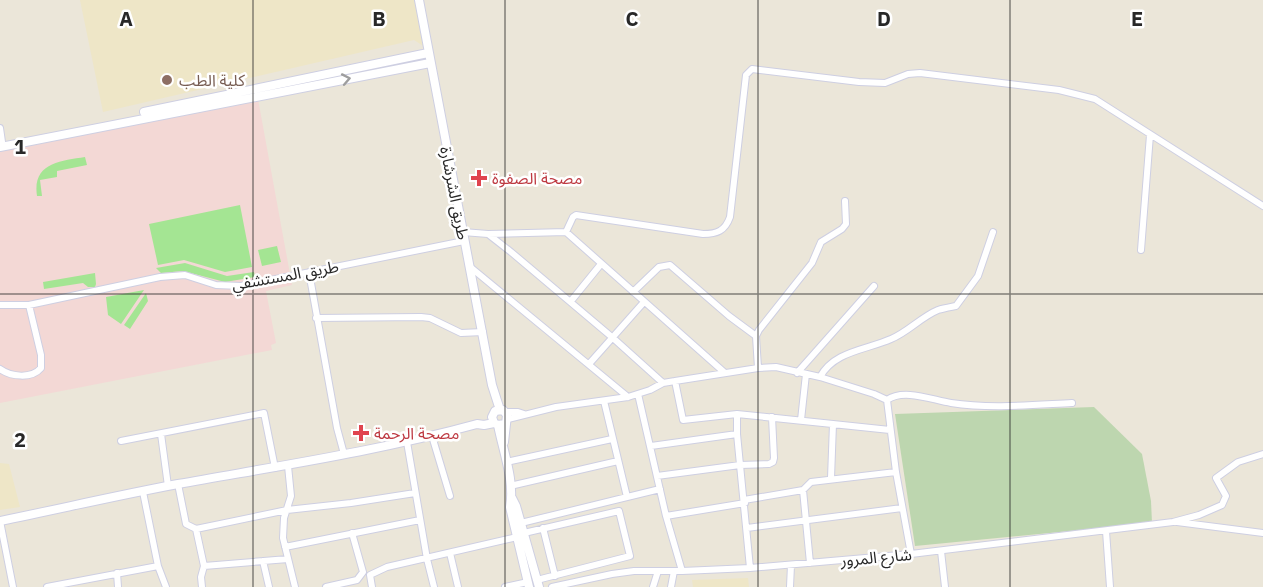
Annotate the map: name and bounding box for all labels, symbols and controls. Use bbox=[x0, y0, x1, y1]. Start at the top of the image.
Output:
text: A bbox=[119, 5, 133, 32]
text: B bbox=[372, 5, 386, 32]
text: C bbox=[625, 5, 639, 32]
text: D bbox=[877, 5, 891, 32]
text: E bbox=[1131, 5, 1143, 32]
place label: كلية الطب bbox=[179, 70, 245, 90]
marker: كلية الطب bbox=[160, 73, 174, 87]
one-way arrow bbox=[341, 73, 351, 86]
text: 1 bbox=[14, 133, 26, 160]
street label: طريق الشرشارة bbox=[435, 145, 474, 242]
place label: مصحة الصفوة bbox=[492, 168, 582, 188]
marker: مصحة الصفوة bbox=[470, 169, 488, 187]
street label: طريق المستشفي bbox=[230, 256, 341, 297]
place label: مصحة الرحمة bbox=[374, 423, 459, 443]
marker: مصحة الرحمة bbox=[352, 424, 370, 442]
text: 2 bbox=[14, 426, 26, 453]
street label: شارع المرور bbox=[838, 544, 913, 573]

